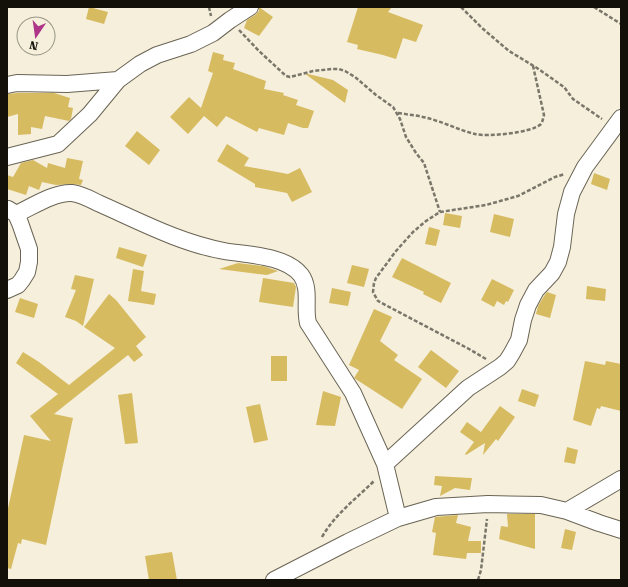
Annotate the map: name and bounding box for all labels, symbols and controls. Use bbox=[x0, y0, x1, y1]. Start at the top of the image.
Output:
north arrow bbox=[16, 16, 56, 56]
text: N bbox=[28, 38, 39, 53]

